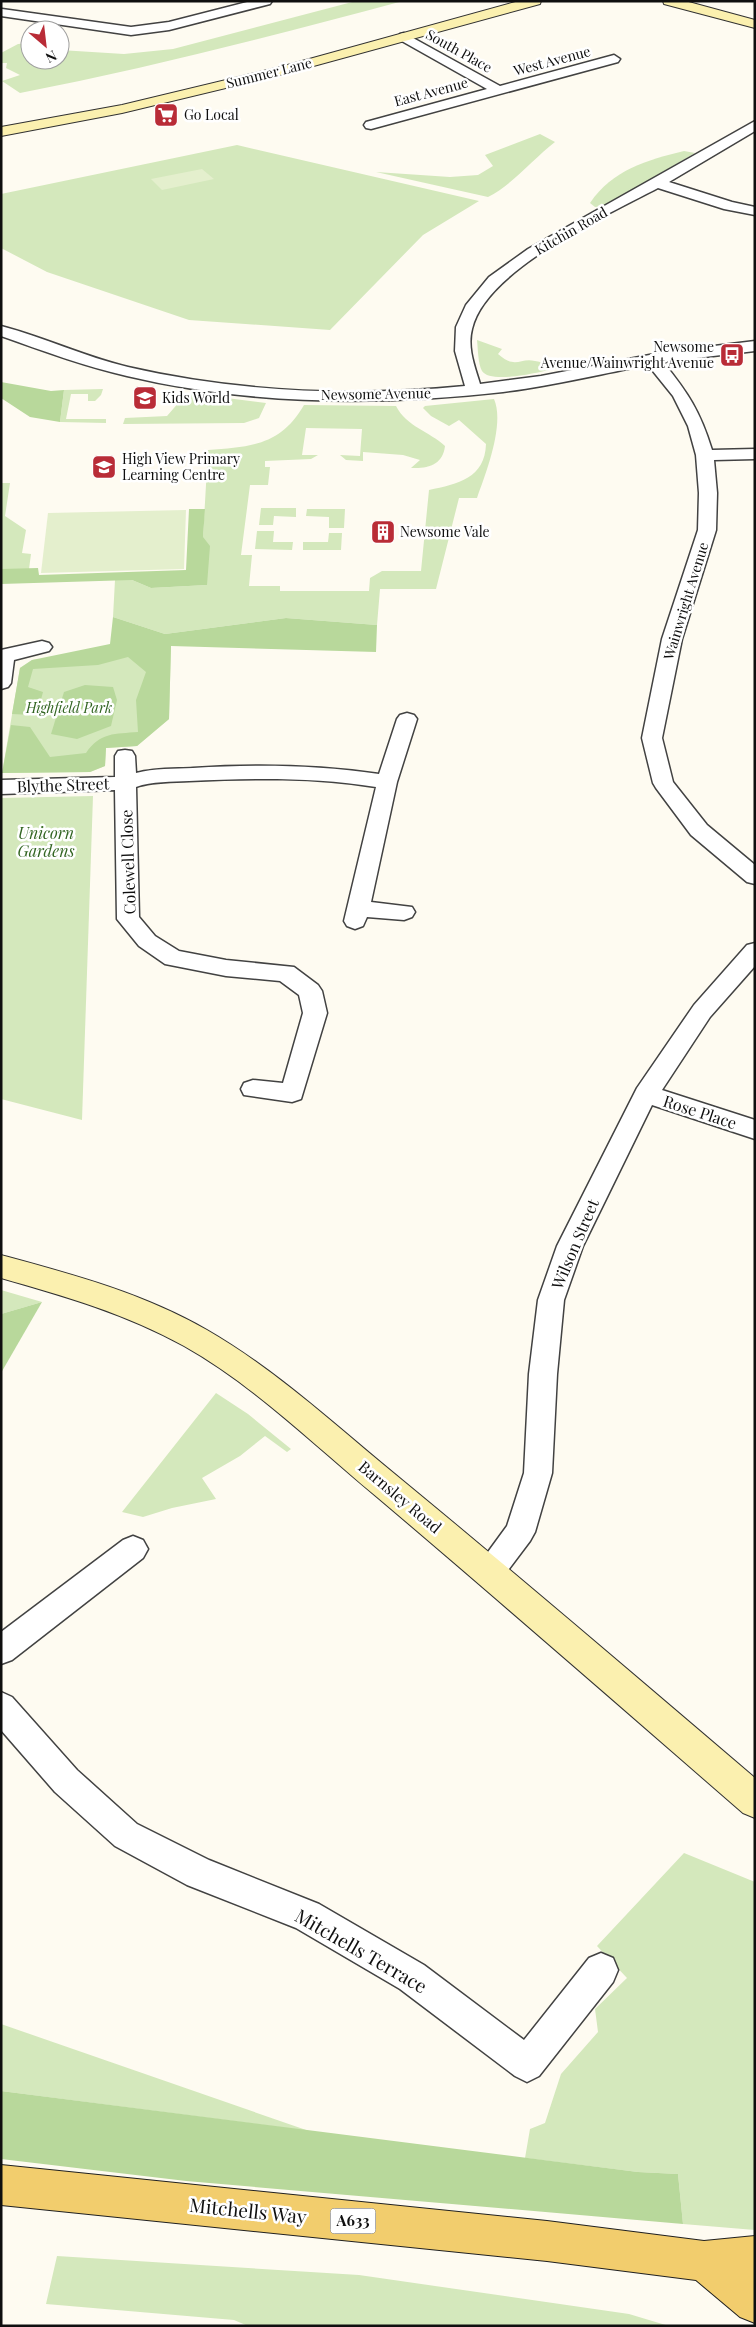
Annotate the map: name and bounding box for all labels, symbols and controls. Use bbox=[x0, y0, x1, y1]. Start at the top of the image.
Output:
north arrow bbox=[20, 20, 70, 70]
street label: South Place bbox=[423, 25, 496, 77]
street label: West Avenue bbox=[510, 41, 592, 80]
text: N bbox=[42, 46, 60, 68]
street label: Summer Lane bbox=[224, 53, 314, 92]
street label: East Avenue bbox=[392, 73, 470, 110]
supermarket icon: Go Local bbox=[153, 102, 179, 128]
place label: Go Local bbox=[184, 105, 239, 124]
street label: Kitchin Road bbox=[531, 202, 611, 259]
place label: Newsome Avenue/Wainwright Avenue bbox=[540, 337, 714, 372]
bus stop icon: Newsome Avenue/Wainwright Avenue bbox=[719, 342, 745, 368]
street label: Newsome Avenue bbox=[321, 383, 431, 404]
school or university icon: Kids World bbox=[132, 385, 158, 411]
place label: Kids World bbox=[162, 388, 230, 407]
place label: High View Primary Learning Centre bbox=[122, 449, 240, 484]
school or university icon: High View Primary Learning Centre bbox=[91, 454, 117, 480]
building icon: Newsome Vale bbox=[370, 519, 396, 545]
place label: Newsome Vale bbox=[400, 522, 490, 541]
street label: Wainwright Avenue bbox=[658, 540, 712, 663]
park label: Highfield Park bbox=[25, 698, 112, 717]
street label: Blythe Street bbox=[16, 772, 110, 797]
street label: Colewell Close bbox=[115, 809, 140, 915]
park label: Unicorn Gardens bbox=[17, 822, 75, 861]
street label: Rose Place bbox=[661, 1090, 740, 1133]
street label: Wilson Street bbox=[546, 1195, 603, 1293]
street label: Barnsley Road bbox=[354, 1456, 446, 1537]
street label: Mitchells Terrace bbox=[291, 1902, 432, 1998]
street label: Mitchells Way bbox=[188, 2191, 308, 2229]
road number: A633 bbox=[330, 2208, 376, 2234]

